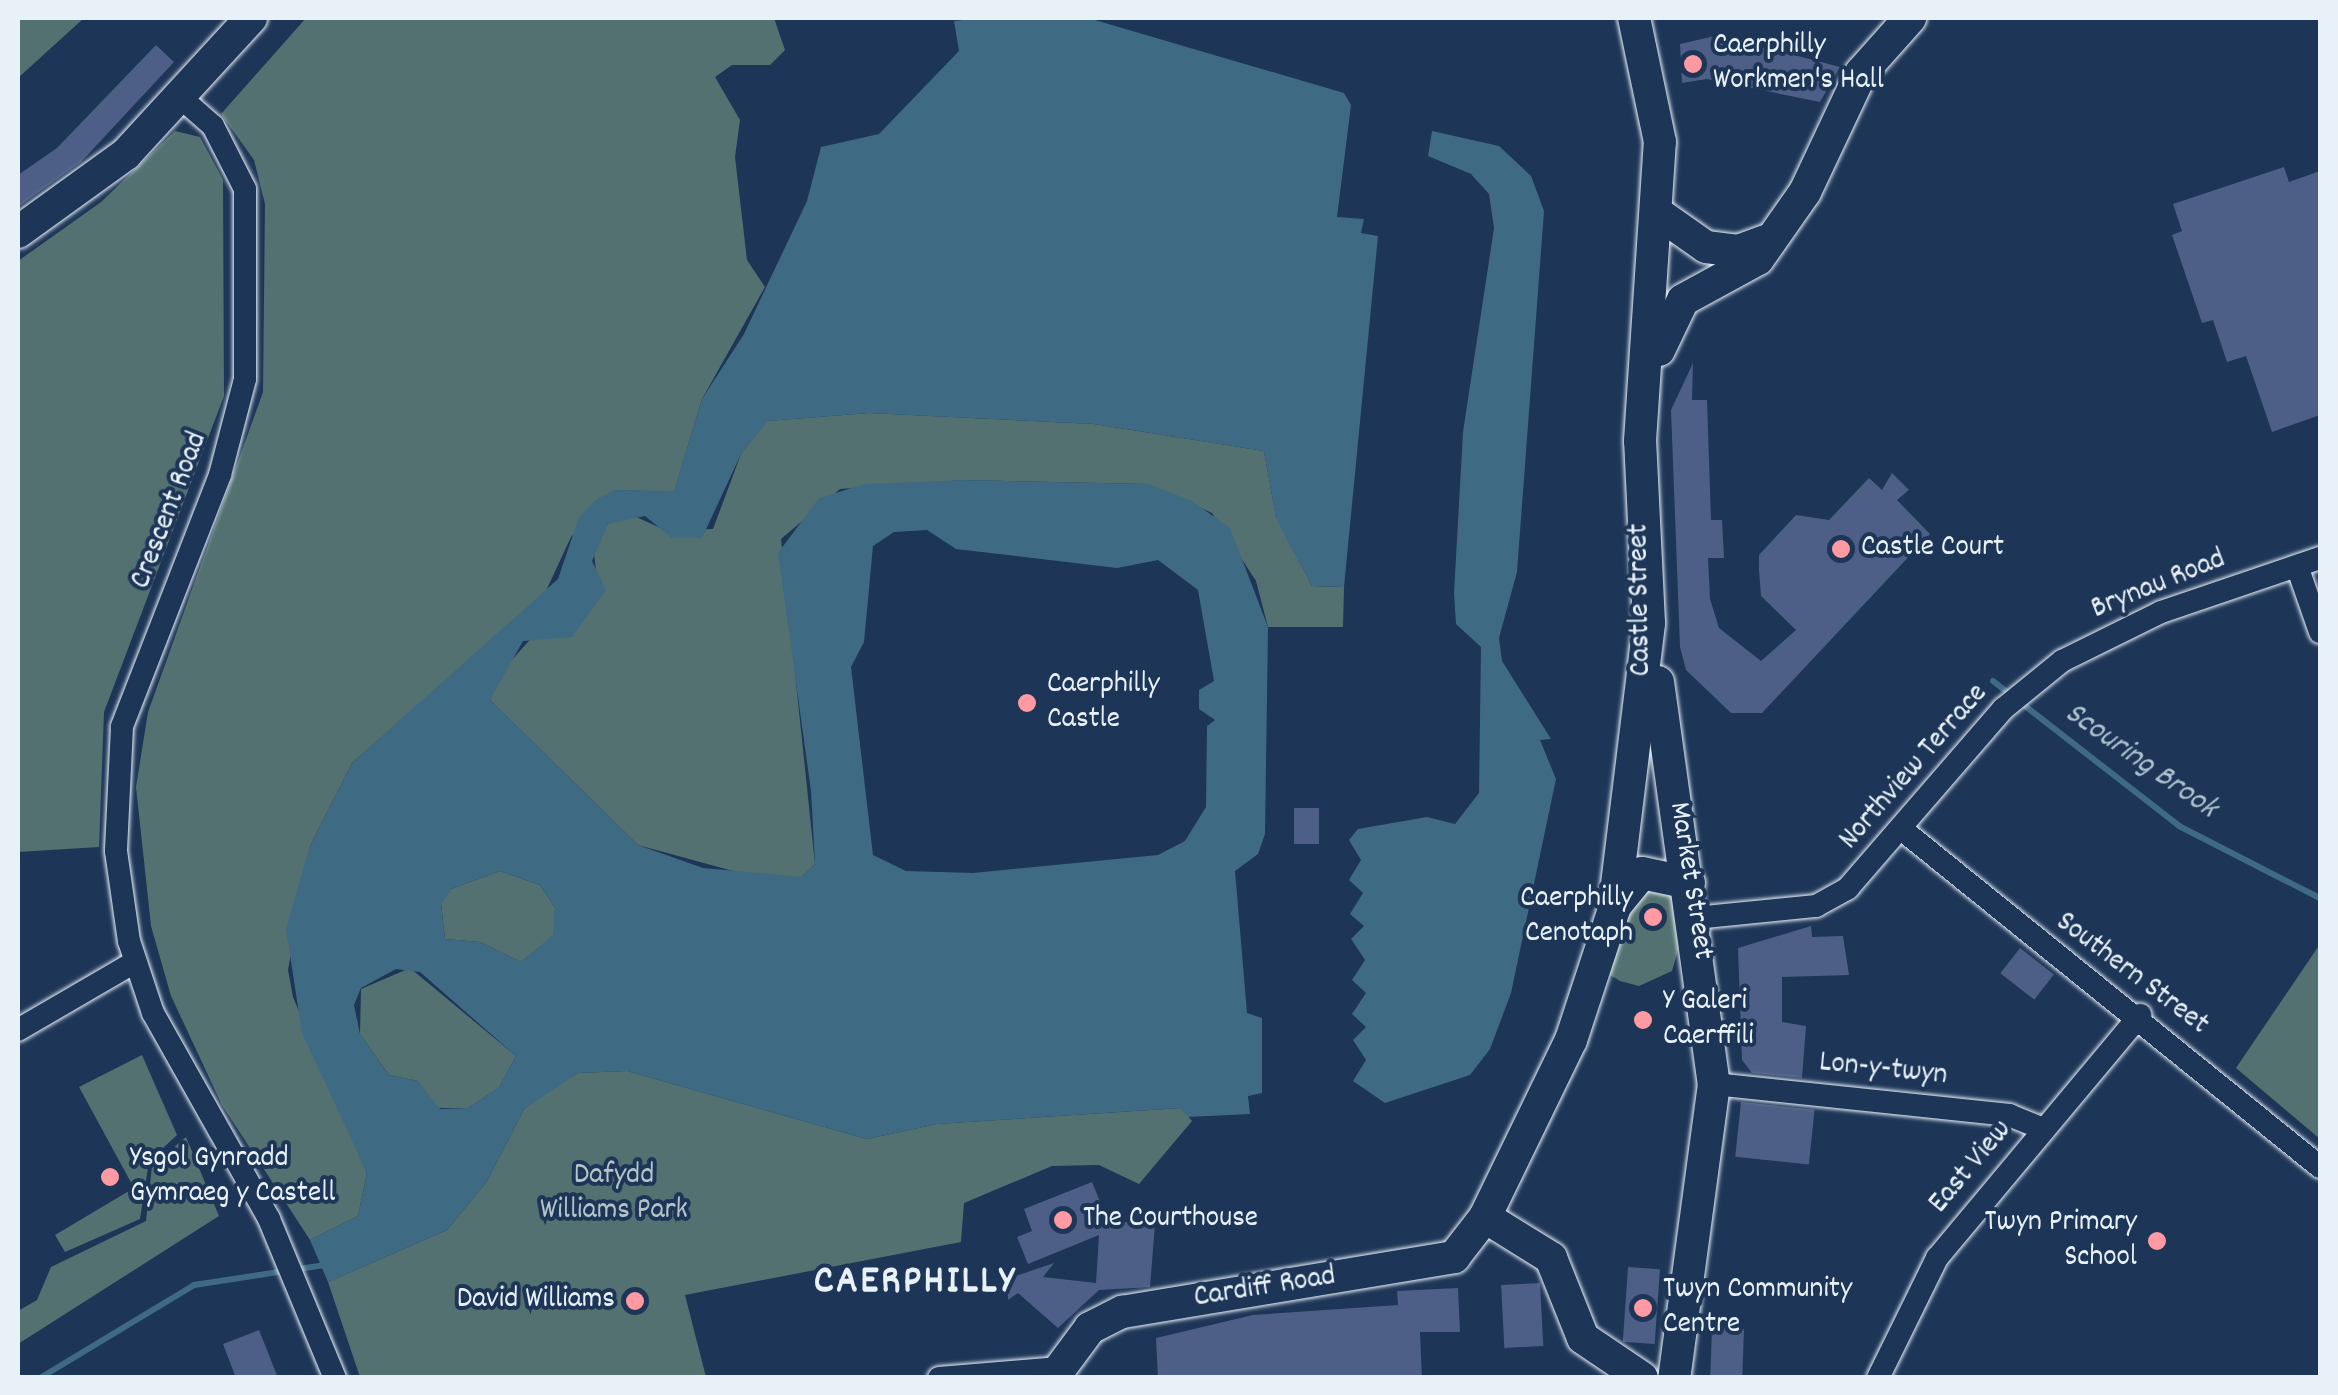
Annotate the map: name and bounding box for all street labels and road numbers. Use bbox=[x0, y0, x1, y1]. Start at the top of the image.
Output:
street label: Crescent Road bbox=[125, 428, 217, 594]
street label: Castle Street bbox=[1623, 523, 1661, 677]
street label: Brynau Road bbox=[2087, 543, 2231, 629]
street label: Northview Terrace bbox=[1833, 678, 1997, 858]
street label: Market Street bbox=[1659, 800, 1719, 962]
street label: Southern Street bbox=[2047, 906, 2215, 1044]
street label: Lon-y-twyn bbox=[1817, 1046, 1949, 1096]
street label: East View bbox=[1923, 1114, 2021, 1222]
street label: Cardiff Road bbox=[1192, 1260, 1338, 1318]

